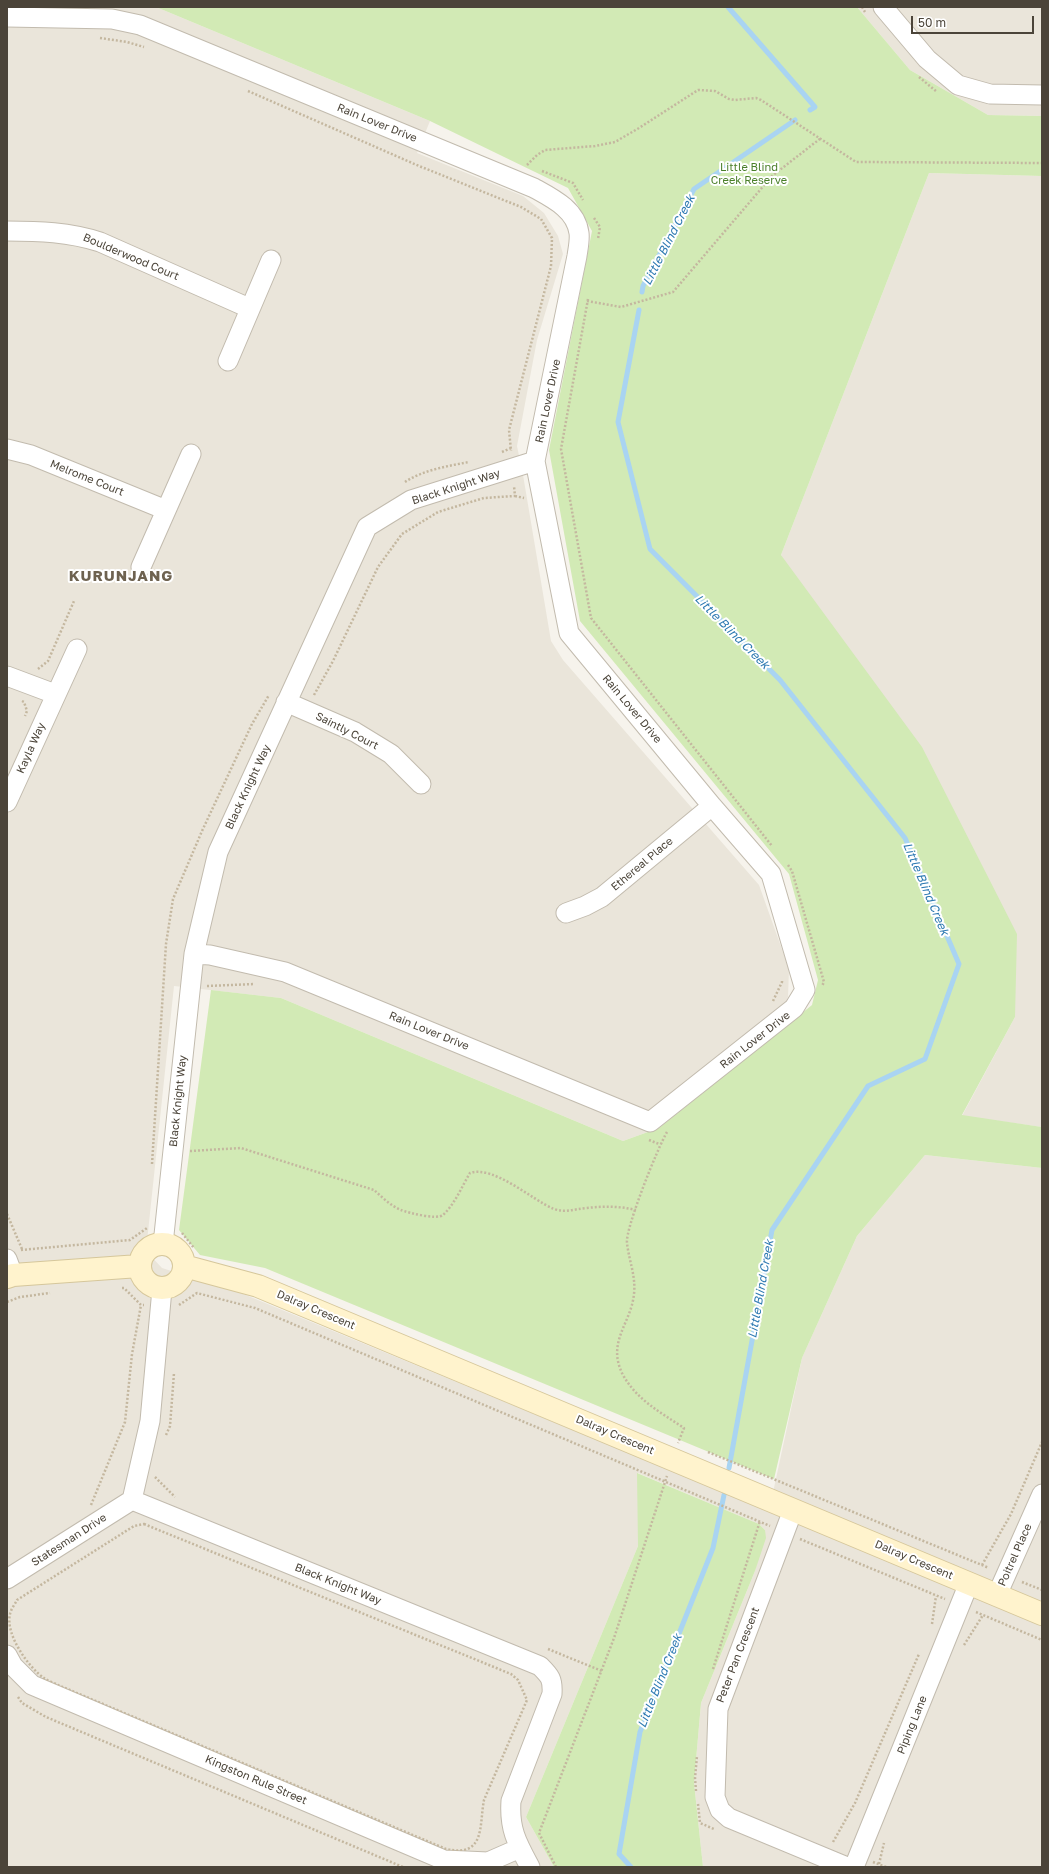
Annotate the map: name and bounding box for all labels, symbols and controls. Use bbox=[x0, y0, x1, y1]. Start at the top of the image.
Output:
scale bar bbox=[913, 8, 1036, 34]
text: 50 m bbox=[918, 15, 946, 30]
street label: Rain Lover Drive bbox=[335, 101, 419, 145]
park label: Little Blind Creek Reserve bbox=[711, 161, 787, 187]
water label: Little Blind Creek bbox=[640, 192, 698, 288]
street label: Boulderwood Court bbox=[81, 231, 181, 283]
street label: Rain Lover Drive bbox=[533, 358, 563, 444]
street label: Melrome Court bbox=[48, 457, 126, 499]
street label: Black Knight Way bbox=[410, 466, 502, 508]
district label: KURUNJANG bbox=[69, 567, 173, 585]
water label: Little Blind Creek bbox=[692, 592, 772, 672]
street label: Rain Lover Drive bbox=[600, 672, 664, 746]
street label: Saintly Court bbox=[313, 709, 381, 753]
street label: Kayla Way bbox=[14, 720, 48, 776]
street label: Black Knight Way bbox=[223, 742, 273, 832]
street label: Ethereal Place bbox=[608, 834, 676, 894]
water label: Little Blind Creek bbox=[900, 840, 952, 938]
street label: Rain Lover Drive bbox=[387, 1009, 471, 1053]
street label: Rain Lover Drive bbox=[717, 1009, 793, 1071]
street label: Black Knight Way bbox=[167, 1054, 189, 1148]
water label: Little Blind Creek bbox=[745, 1239, 777, 1339]
street label: Dalray Crescent bbox=[275, 1288, 357, 1332]
street label: Dalray Crescent bbox=[574, 1413, 656, 1457]
street label: Statesman Drive bbox=[29, 1511, 109, 1569]
street label: Poitrel Place bbox=[995, 1522, 1035, 1588]
street label: Dalray Crescent bbox=[873, 1538, 955, 1582]
street label: Black Knight Way bbox=[293, 1561, 383, 1607]
street label: Peter Pan Crescent bbox=[714, 1605, 762, 1705]
water label: Little Blind Creek bbox=[635, 1632, 685, 1730]
street label: Piping Lane bbox=[894, 1694, 930, 1756]
street label: Kingston Rule Street bbox=[203, 1753, 309, 1807]

